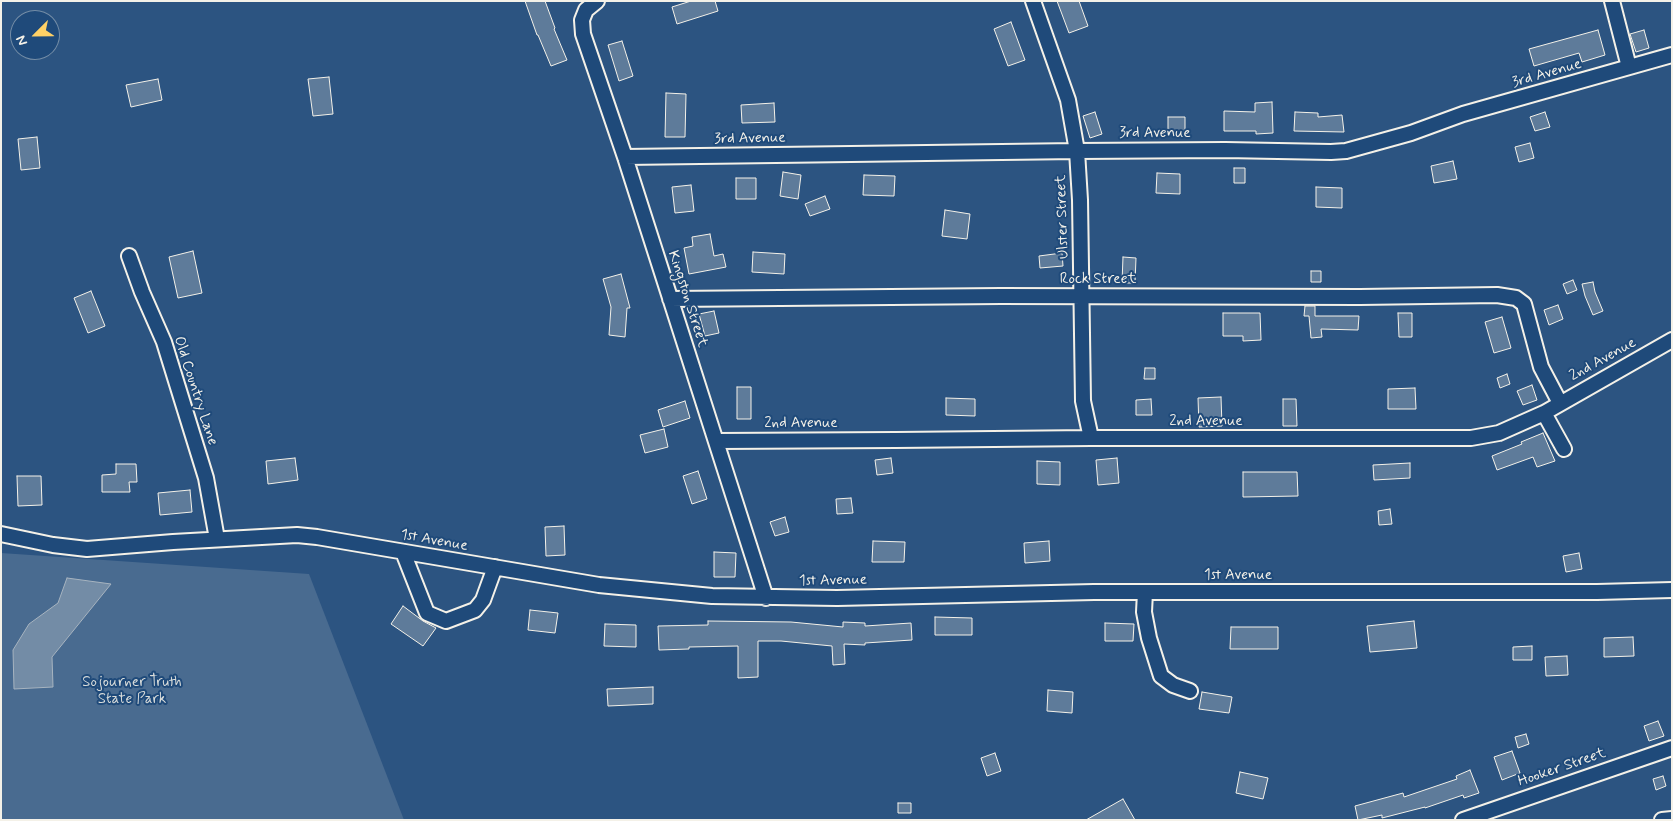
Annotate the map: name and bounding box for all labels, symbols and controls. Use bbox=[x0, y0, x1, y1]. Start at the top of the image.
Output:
north arrow bbox=[10, 10, 60, 60]
text: N bbox=[12, 33, 32, 48]
street label: 3rd Avenue bbox=[1510, 56, 1584, 92]
street label: 3rd Avenue bbox=[1119, 125, 1191, 143]
street label: 3rd Avenue bbox=[714, 129, 786, 149]
street label: Ulster Street bbox=[1053, 174, 1073, 260]
street label: Kingston Street bbox=[663, 248, 711, 350]
street label: Rock Street bbox=[1060, 271, 1136, 289]
street label: Old Country Lane bbox=[169, 334, 221, 448]
street label: 2nd Avenue bbox=[1566, 334, 1640, 386]
street label: 2nd Avenue bbox=[1169, 413, 1243, 431]
street label: 2nd Avenue bbox=[764, 415, 838, 433]
street label: 1st Avenue bbox=[399, 526, 469, 556]
street label: 1st Avenue bbox=[1204, 567, 1272, 585]
street label: 1st Avenue bbox=[799, 571, 867, 591]
park label: Sojourner Truth State Park bbox=[82, 674, 182, 709]
street label: Hooker Street bbox=[1516, 745, 1608, 791]

